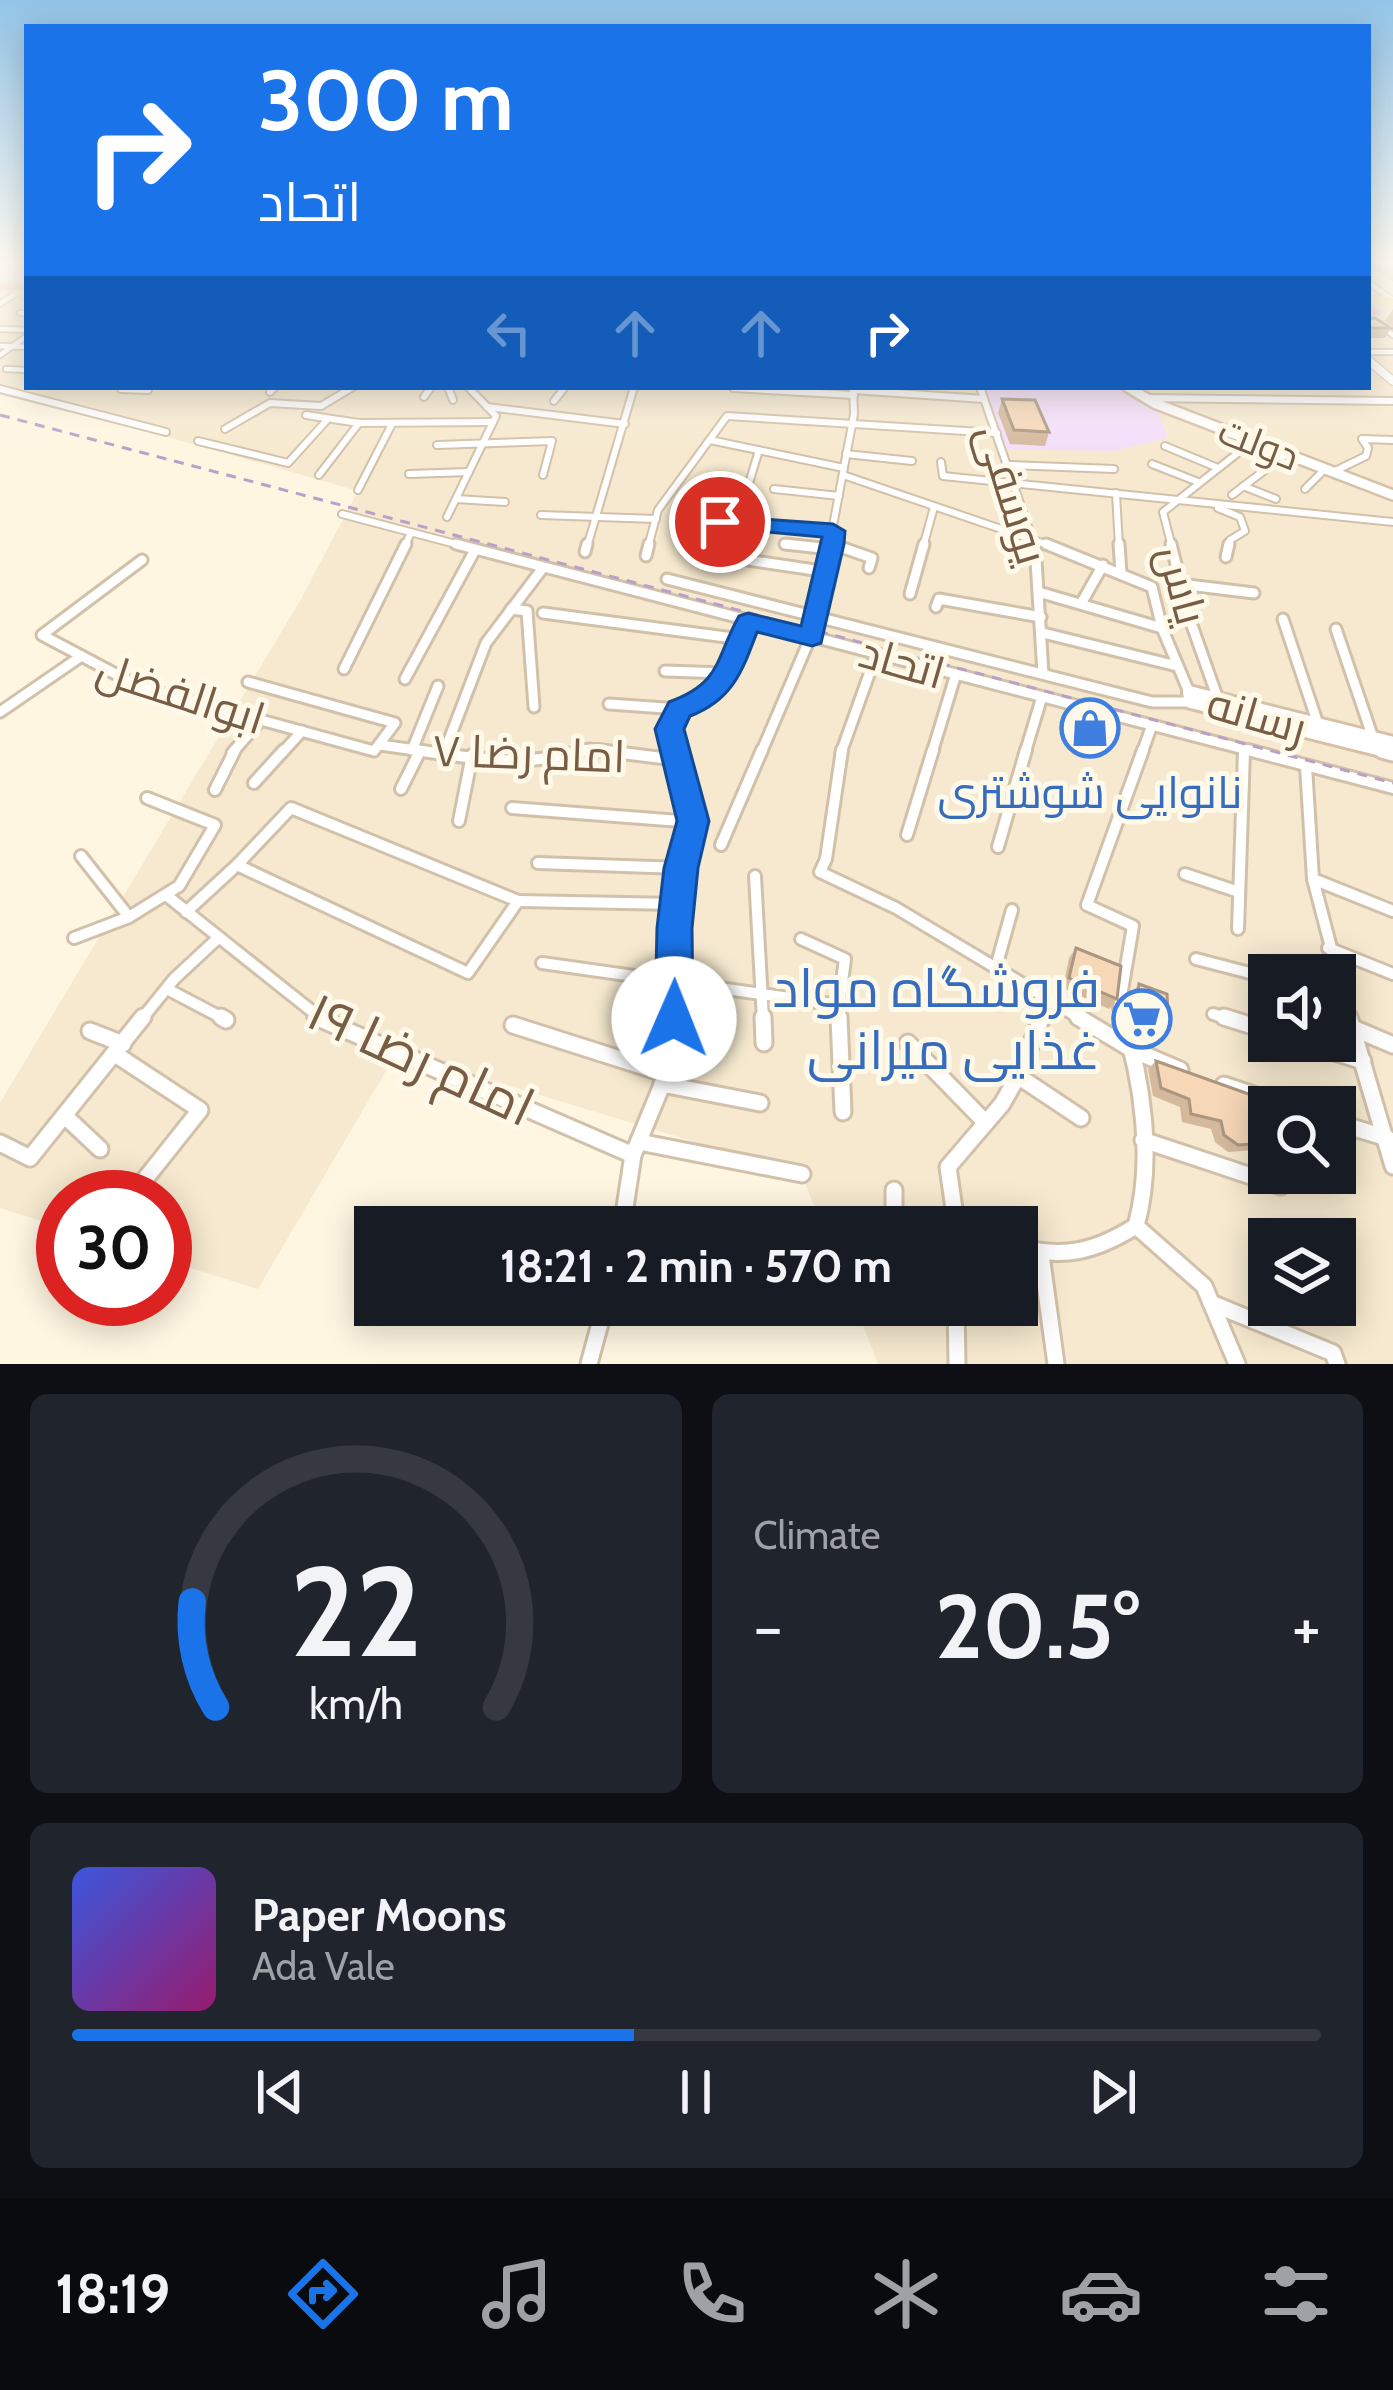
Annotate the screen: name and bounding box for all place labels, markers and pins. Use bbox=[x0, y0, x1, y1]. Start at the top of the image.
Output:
pin bbox=[669, 471, 771, 573]
shop icon: نانوایی شوشتری bbox=[1059, 697, 1121, 759]
place label: نانوایی شوشتری bbox=[938, 765, 1242, 820]
place label: فروشگاه مواد غذایی میرانی bbox=[773, 955, 1100, 1083]
supermarket icon: فروشگاه مواد غذایی میرانی bbox=[1111, 988, 1173, 1050]

